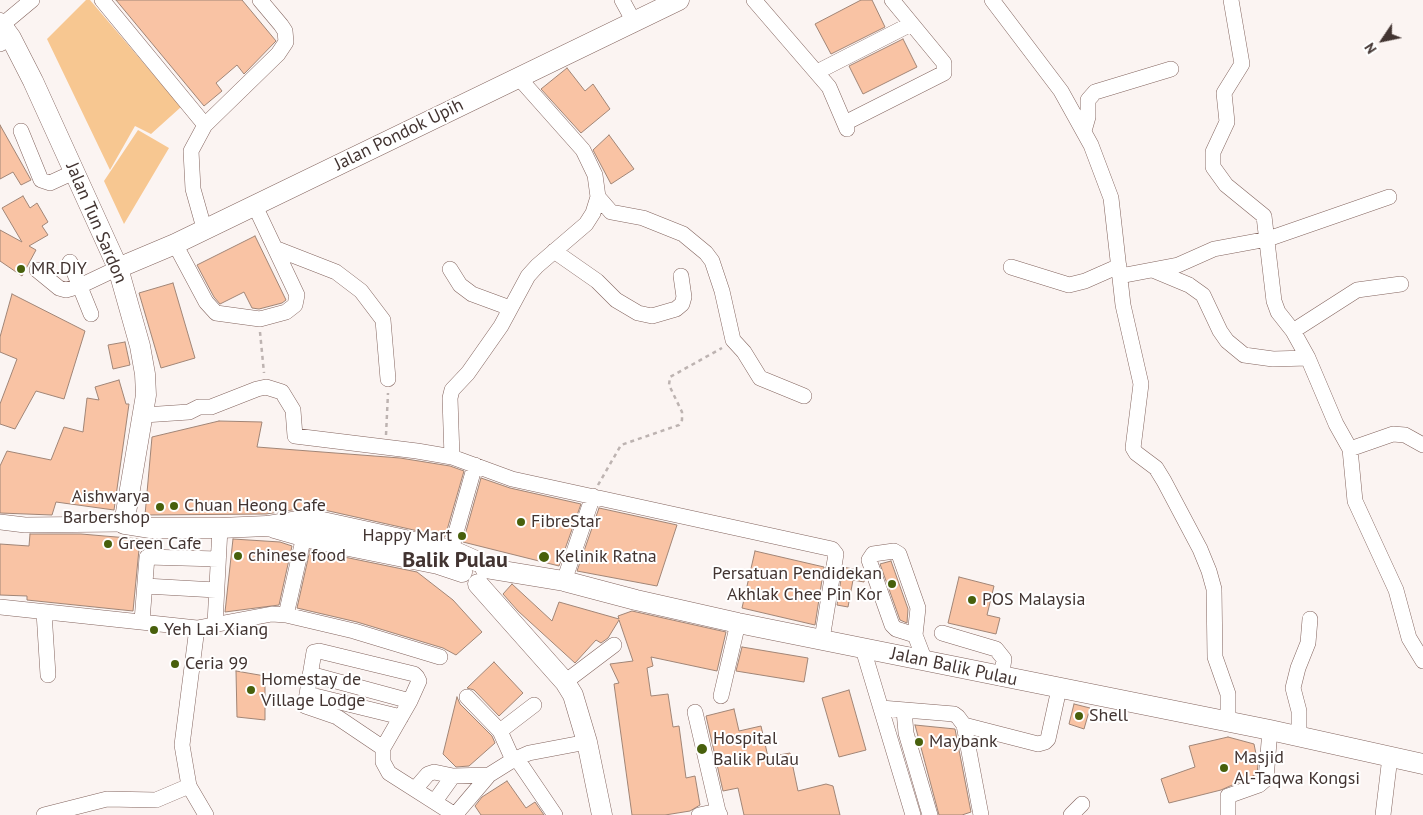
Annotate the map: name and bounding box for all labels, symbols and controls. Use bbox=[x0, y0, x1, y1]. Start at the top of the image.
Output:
north arrow bbox=[1358, 15, 1408, 65]
text: N bbox=[1361, 40, 1381, 57]
street label: Jalan Pondok Upih bbox=[331, 94, 467, 176]
street label: Jalan Tun Sardon bbox=[61, 159, 131, 287]
place label: MR.DIY bbox=[31, 258, 87, 280]
marker: MR.DIY bbox=[15, 263, 27, 275]
place label: Aishwarya Barbershop bbox=[63, 486, 150, 528]
place label: Chuan Heong Cafe bbox=[184, 495, 326, 517]
marker: Chuan Heong Cafe bbox=[168, 500, 180, 512]
marker: Aishwarya Barbershop bbox=[154, 501, 166, 513]
place label: FibreStar bbox=[531, 511, 601, 533]
marker: FibreStar bbox=[515, 516, 527, 528]
place label: Happy Mart bbox=[363, 525, 452, 547]
marker: Happy Mart bbox=[456, 530, 468, 542]
place label: Green Cafe bbox=[118, 533, 201, 555]
marker: Green Cafe bbox=[102, 538, 114, 550]
place label: chinese food bbox=[248, 545, 346, 567]
place label: Kelinik Ratna bbox=[555, 546, 657, 568]
district label: Balik Pulau bbox=[402, 548, 508, 574]
marker: chinese food bbox=[232, 550, 244, 562]
marker: Kelinik Ratna bbox=[537, 550, 551, 564]
place label: Persatuan Pendidekan Akhlak Chee Pin Kor bbox=[712, 563, 882, 606]
marker: Persatuan Pendidekan Akhlak Chee Pin Kor bbox=[886, 578, 898, 590]
place label: POS Malaysia bbox=[982, 589, 1085, 611]
marker: POS Malaysia bbox=[966, 594, 978, 606]
place label: Yeh Lai Xiang bbox=[164, 619, 268, 641]
marker: Yeh Lai Xiang bbox=[148, 624, 160, 636]
street label: Jalan Balik Pulau bbox=[889, 643, 1019, 691]
place label: Ceria 99 bbox=[185, 653, 248, 675]
marker: Ceria 99 bbox=[169, 658, 181, 670]
place label: Homestay de Village Lodge bbox=[261, 669, 365, 712]
marker: Homestay de Village Lodge bbox=[245, 684, 257, 696]
place label: Shell bbox=[1089, 705, 1128, 727]
marker: Shell bbox=[1073, 710, 1085, 722]
place label: Hospital Balik Pulau bbox=[713, 728, 799, 771]
place label: Maybank bbox=[929, 731, 998, 753]
marker: Maybank bbox=[913, 736, 925, 748]
marker: Hospital Balik Pulau bbox=[695, 742, 709, 756]
place label: Masjid Al-Taqwa Kongsi bbox=[1234, 747, 1360, 790]
marker: Masjid Al-Taqwa Kongsi bbox=[1218, 762, 1230, 774]

